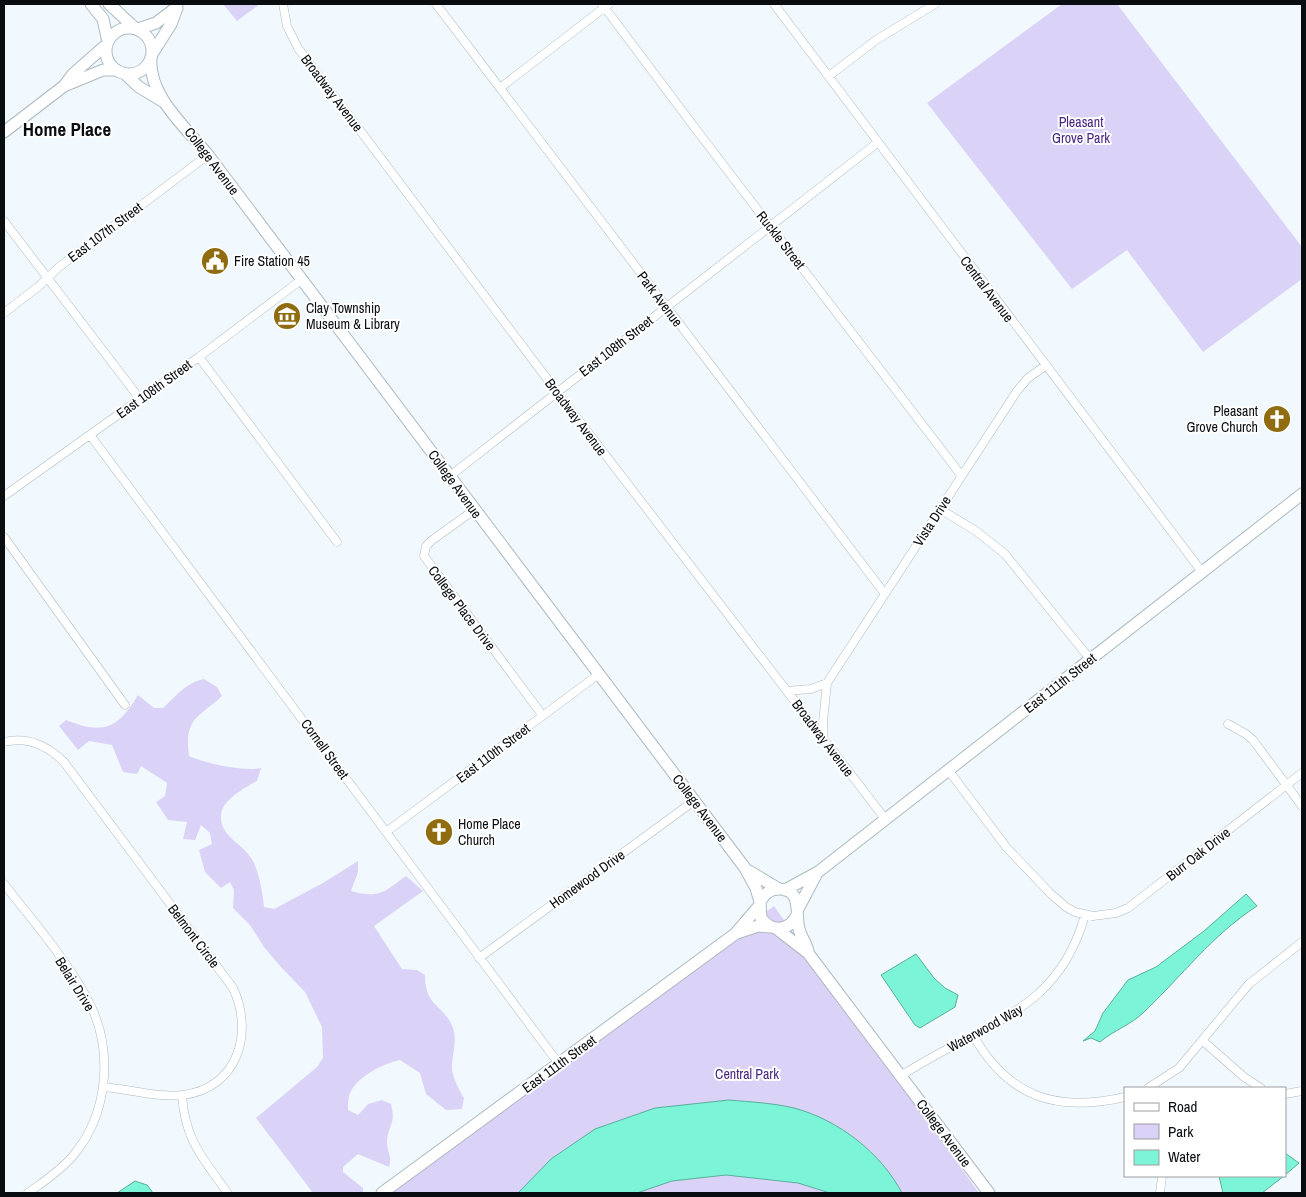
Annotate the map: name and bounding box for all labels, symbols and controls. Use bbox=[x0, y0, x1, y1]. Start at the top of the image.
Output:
street label: Broadway Avenue bbox=[297, 51, 367, 135]
park label: Pleasant Grove Park bbox=[1052, 113, 1110, 147]
district label: Home Place bbox=[23, 116, 111, 142]
street label: College Avenue bbox=[181, 124, 243, 198]
street label: East 107th Street bbox=[64, 198, 146, 266]
street label: Ruckle Street bbox=[753, 207, 809, 273]
public building icon: Fire Station 45 bbox=[200, 246, 230, 276]
place label: Fire Station 45 bbox=[234, 252, 310, 270]
street label: Central Avenue bbox=[956, 252, 1018, 326]
street label: Park Avenue bbox=[633, 268, 687, 330]
place label: Clay Township Museum & Library bbox=[306, 299, 400, 333]
museum icon: Clay Township Museum & Library bbox=[272, 301, 302, 331]
street label: East 108th Street bbox=[576, 312, 656, 380]
street label: East 108th Street bbox=[113, 356, 195, 422]
street label: Broadway Avenue bbox=[541, 375, 611, 459]
place label: Pleasant Grove Church bbox=[1187, 402, 1258, 436]
church icon: Pleasant Grove Church bbox=[1262, 404, 1292, 434]
street label: College Avenue bbox=[424, 446, 486, 522]
street label: Vista Drive bbox=[909, 492, 955, 550]
street label: College Place Drive bbox=[424, 562, 500, 654]
street label: East 111th Street bbox=[1020, 649, 1100, 717]
street label: Broadway Avenue bbox=[788, 696, 858, 780]
street label: Cornell Street bbox=[297, 715, 353, 783]
street label: East 110th Street bbox=[452, 719, 534, 787]
street label: College Avenue bbox=[669, 771, 731, 845]
place label: Home Place Church bbox=[458, 815, 521, 849]
church icon: Home Place Church bbox=[424, 817, 454, 847]
street label: Burr Oak Drive bbox=[1162, 823, 1234, 885]
street label: Homewood Drive bbox=[546, 846, 628, 912]
street label: Belmont Circle bbox=[164, 901, 224, 971]
street label: Belair Drive bbox=[51, 954, 99, 1014]
street label: Waterwood Way bbox=[944, 1000, 1026, 1056]
street label: East 111th Street bbox=[518, 1031, 600, 1097]
park label: Central Park bbox=[715, 1065, 779, 1083]
legend bbox=[1124, 1087, 1286, 1177]
street label: College Avenue bbox=[913, 1096, 975, 1170]
text: Road bbox=[1168, 1096, 1197, 1117]
text: Park bbox=[1168, 1121, 1194, 1142]
text: Water bbox=[1168, 1146, 1200, 1167]

